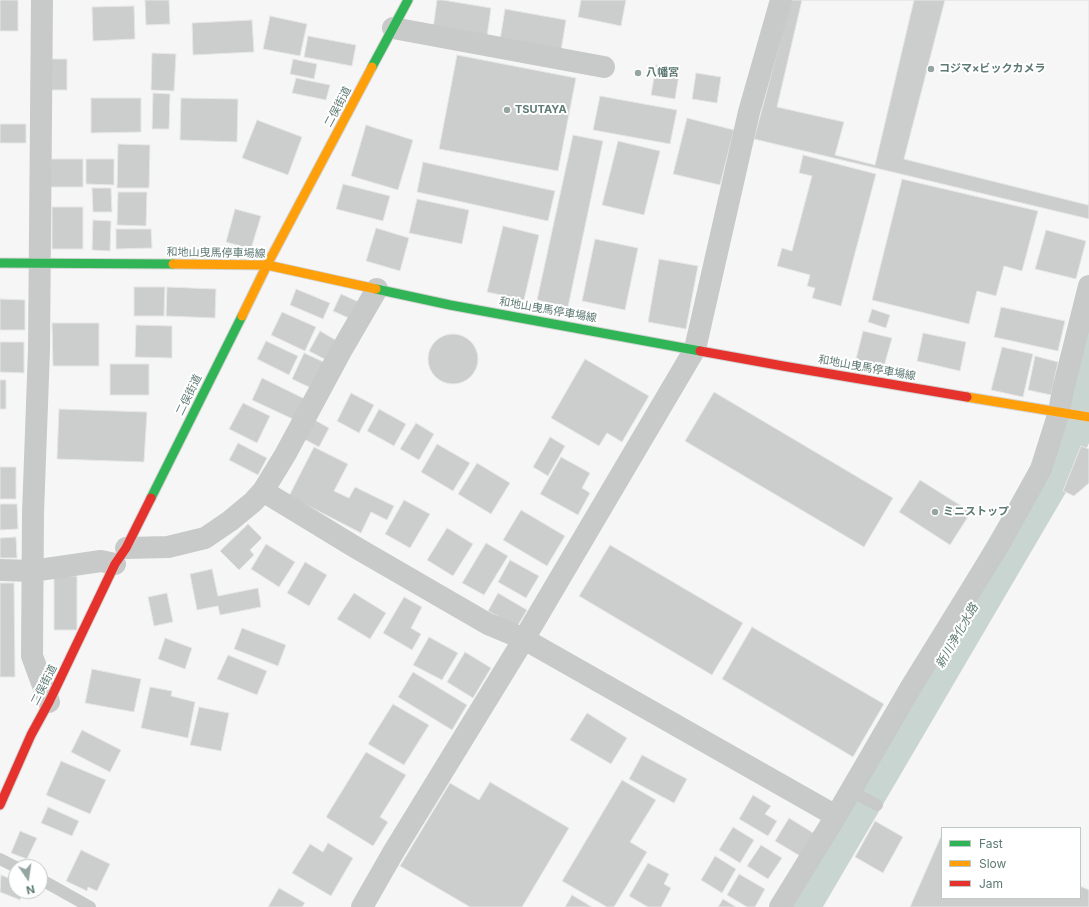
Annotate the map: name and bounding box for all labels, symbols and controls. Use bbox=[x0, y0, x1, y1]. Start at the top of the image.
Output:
place label: コジマ×ビックカメラ bbox=[939, 62, 1045, 76]
marker: コジマ×ビックカメラ bbox=[926, 64, 936, 74]
place label: 八幡宮 bbox=[646, 66, 679, 80]
marker: 八幡宮 bbox=[633, 68, 643, 78]
street label: 二俣街道 bbox=[322, 84, 354, 130]
place label: TSUTAYA bbox=[515, 103, 567, 117]
marker: TSUTAYA bbox=[502, 105, 512, 115]
street label: 和地山曳馬停車場線 bbox=[166, 246, 266, 260]
street label: 和地山曳馬停車場線 bbox=[498, 295, 598, 325]
street label: 和地山曳馬停車場線 bbox=[817, 353, 917, 383]
street label: 二俣街道 bbox=[173, 372, 205, 418]
place label: ミニストップ bbox=[943, 505, 1009, 519]
marker: ミニストップ bbox=[930, 507, 940, 517]
water label: 新川浄化水路 bbox=[933, 601, 981, 671]
street label: 二俣街道 bbox=[28, 662, 60, 708]
legend bbox=[941, 827, 1081, 899]
text: Fast bbox=[979, 836, 1003, 851]
text: Slow bbox=[979, 856, 1006, 871]
north arrow bbox=[8, 859, 48, 899]
text: Jam bbox=[979, 876, 1003, 891]
text: N bbox=[25, 882, 36, 897]

